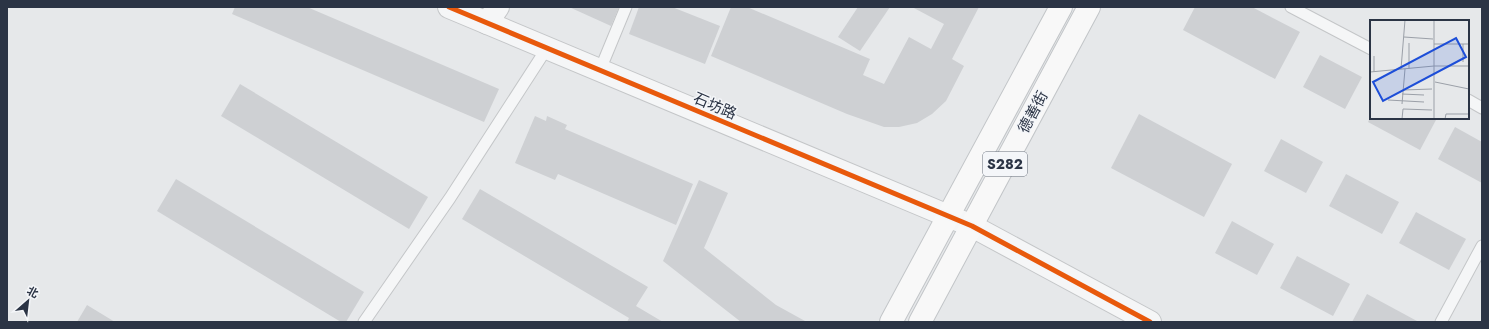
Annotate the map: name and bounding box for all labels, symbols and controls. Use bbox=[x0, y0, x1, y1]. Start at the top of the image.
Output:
inset map bbox=[1370, 20, 1469, 119]
street label: 石坊路 bbox=[690, 87, 740, 125]
street label: 德善街 bbox=[1013, 87, 1053, 137]
road number: S282 bbox=[983, 152, 1027, 176]
north arrow bbox=[8, 281, 48, 321]
text: 北 bbox=[24, 283, 41, 302]

